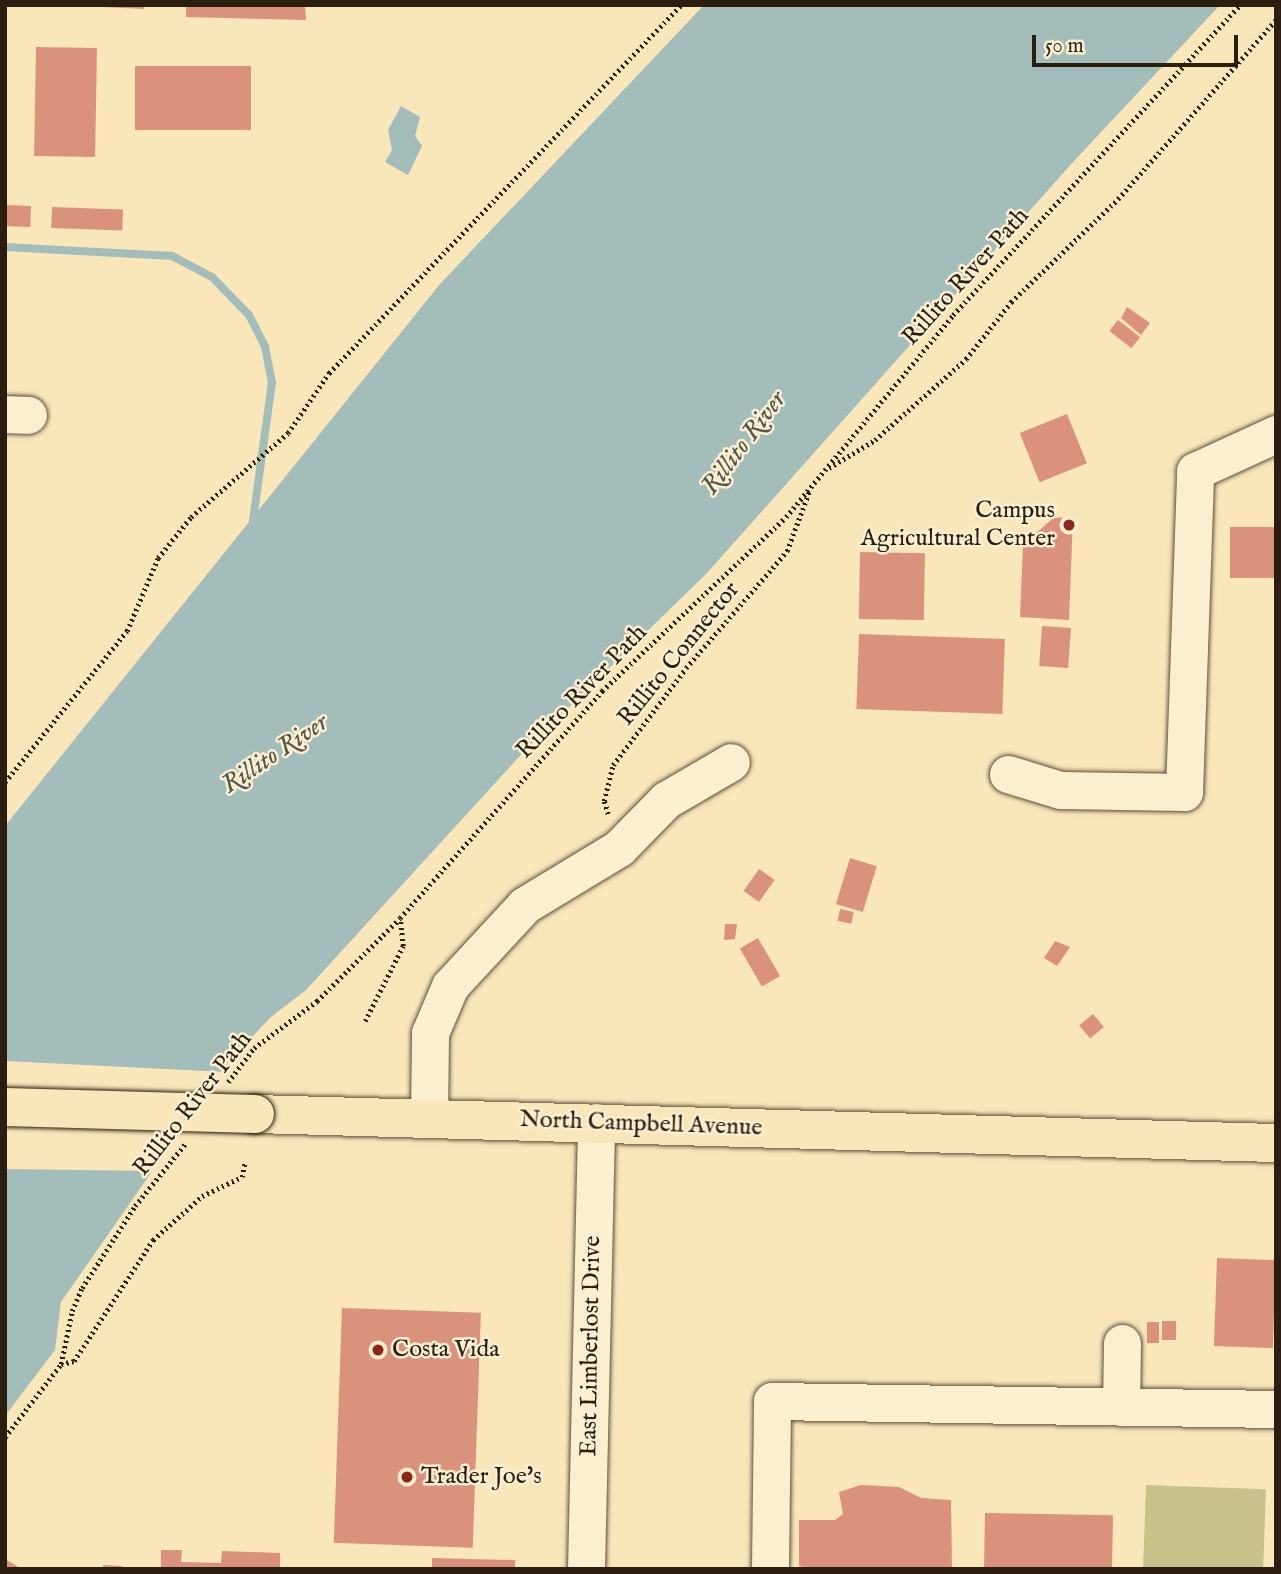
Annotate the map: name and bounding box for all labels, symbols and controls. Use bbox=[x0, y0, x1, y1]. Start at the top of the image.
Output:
scale bar bbox=[1036, 21, 1242, 65]
text: 50 m bbox=[1045, 33, 1084, 60]
street label: Rillito River Path bbox=[897, 202, 1035, 352]
water label: Rillito River bbox=[695, 385, 793, 501]
place label: Campus Agricultural Center bbox=[861, 497, 1055, 553]
marker: Campus Agricultural Center bbox=[1061, 517, 1077, 533]
street label: Rillito Connector bbox=[612, 576, 746, 732]
street label: Rillito River Path bbox=[511, 619, 653, 765]
water label: Rillito River bbox=[216, 707, 334, 801]
street label: Rillito River Path bbox=[128, 1026, 258, 1182]
street label: North Campbell Avenue bbox=[519, 1105, 763, 1143]
street label: East Limberlost Drive bbox=[575, 1235, 607, 1457]
place label: Costa Vida bbox=[392, 1336, 500, 1364]
marker: Costa Vida bbox=[370, 1342, 386, 1358]
place label: Trader Joe's bbox=[421, 1463, 542, 1491]
marker: Trader Joe's bbox=[399, 1469, 415, 1485]

